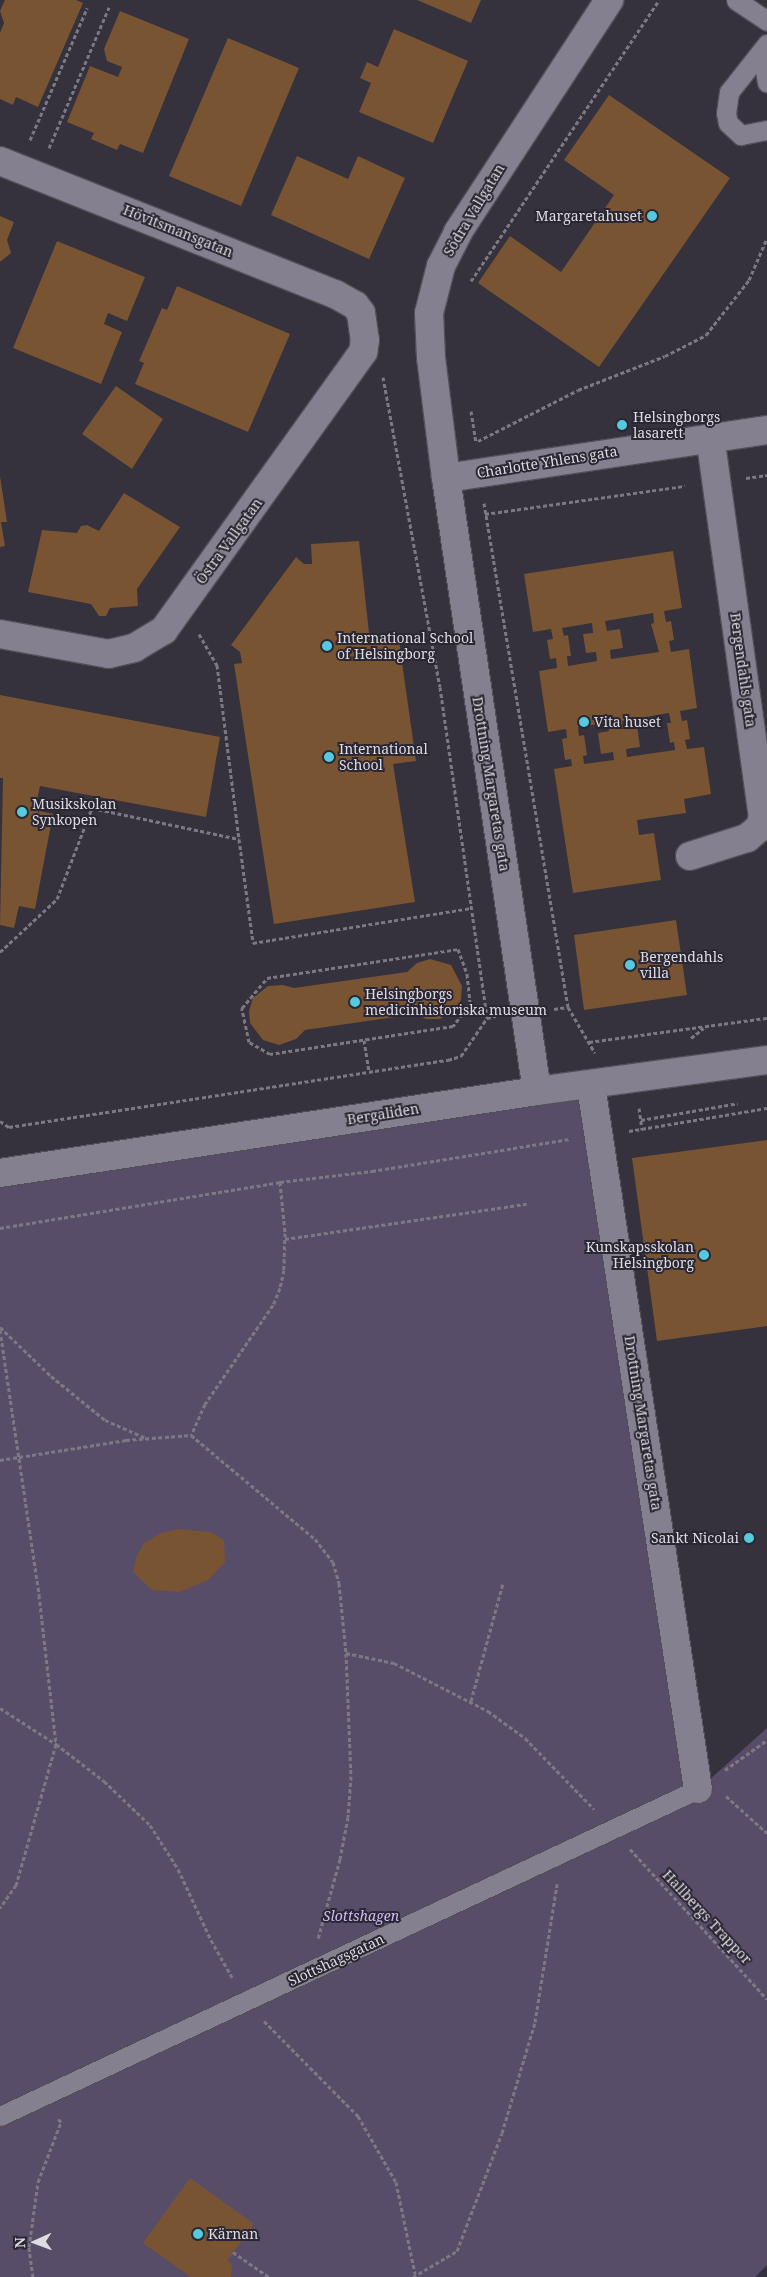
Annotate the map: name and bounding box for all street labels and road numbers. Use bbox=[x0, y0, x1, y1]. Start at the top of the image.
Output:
street label: Södra Vallgatan bbox=[440, 161, 508, 259]
street label: Hövitsmansgatan bbox=[121, 201, 235, 261]
street label: Charlotte Yhlens gata bbox=[476, 443, 618, 481]
street label: Östra Vallgatan bbox=[192, 495, 266, 587]
street label: Bergendahls gata bbox=[727, 612, 759, 728]
street label: Drottning Margaretas gata bbox=[469, 696, 513, 872]
street label: Bergaliden bbox=[346, 1100, 420, 1128]
street label: Drottning Margaretas gata bbox=[621, 1335, 665, 1511]
street label: Hallbergs Trappor bbox=[659, 1866, 755, 1968]
street label: Slottshagsgatan bbox=[285, 1930, 387, 1990]

